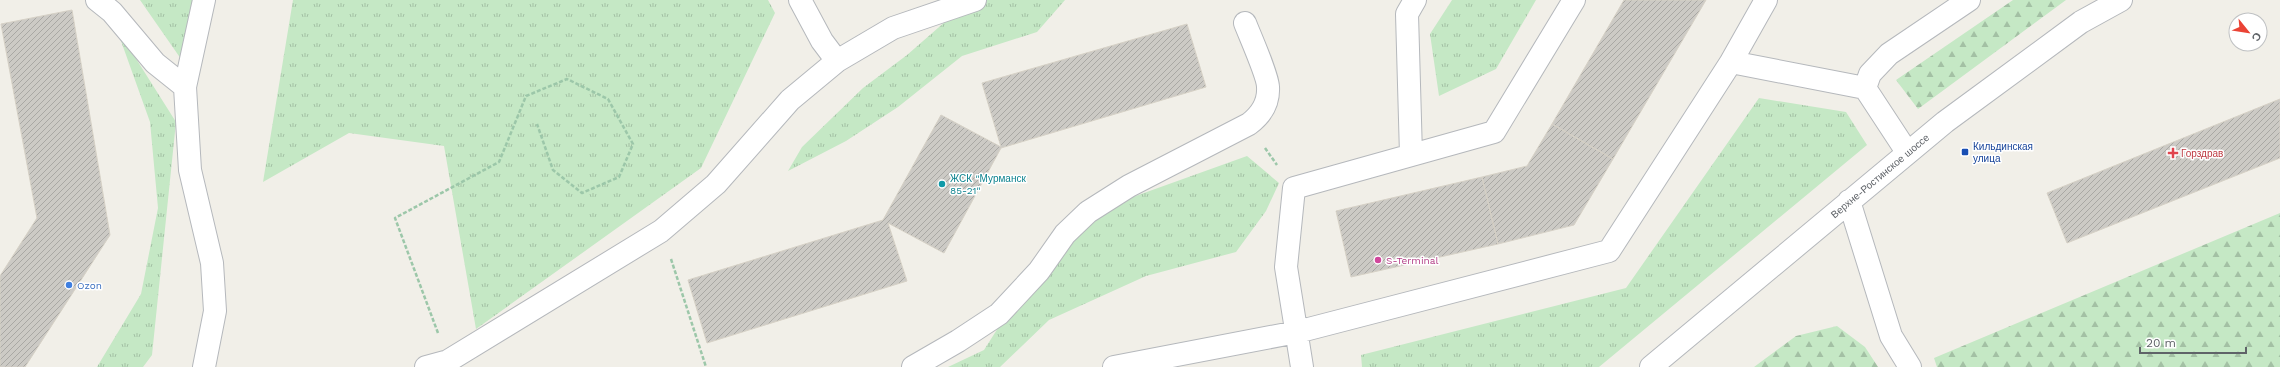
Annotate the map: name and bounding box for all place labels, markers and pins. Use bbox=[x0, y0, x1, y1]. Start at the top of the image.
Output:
place label: Кильдинская улица bbox=[1973, 141, 2033, 164]
marker: Кильдинская улица bbox=[1960, 147, 1970, 157]
marker: Горздрав bbox=[2168, 148, 2178, 158]
place label: Горздрав bbox=[2181, 148, 2223, 159]
place label: ЖСК "Мурманск 85-21" bbox=[950, 173, 1026, 196]
marker: ЖСК "Мурманск 85-21" bbox=[937, 179, 947, 189]
marker: S-Terminal bbox=[1373, 255, 1383, 265]
place label: S-Terminal bbox=[1386, 255, 1438, 266]
marker: Ozon bbox=[64, 280, 74, 290]
place label: Ozon bbox=[77, 280, 102, 291]

